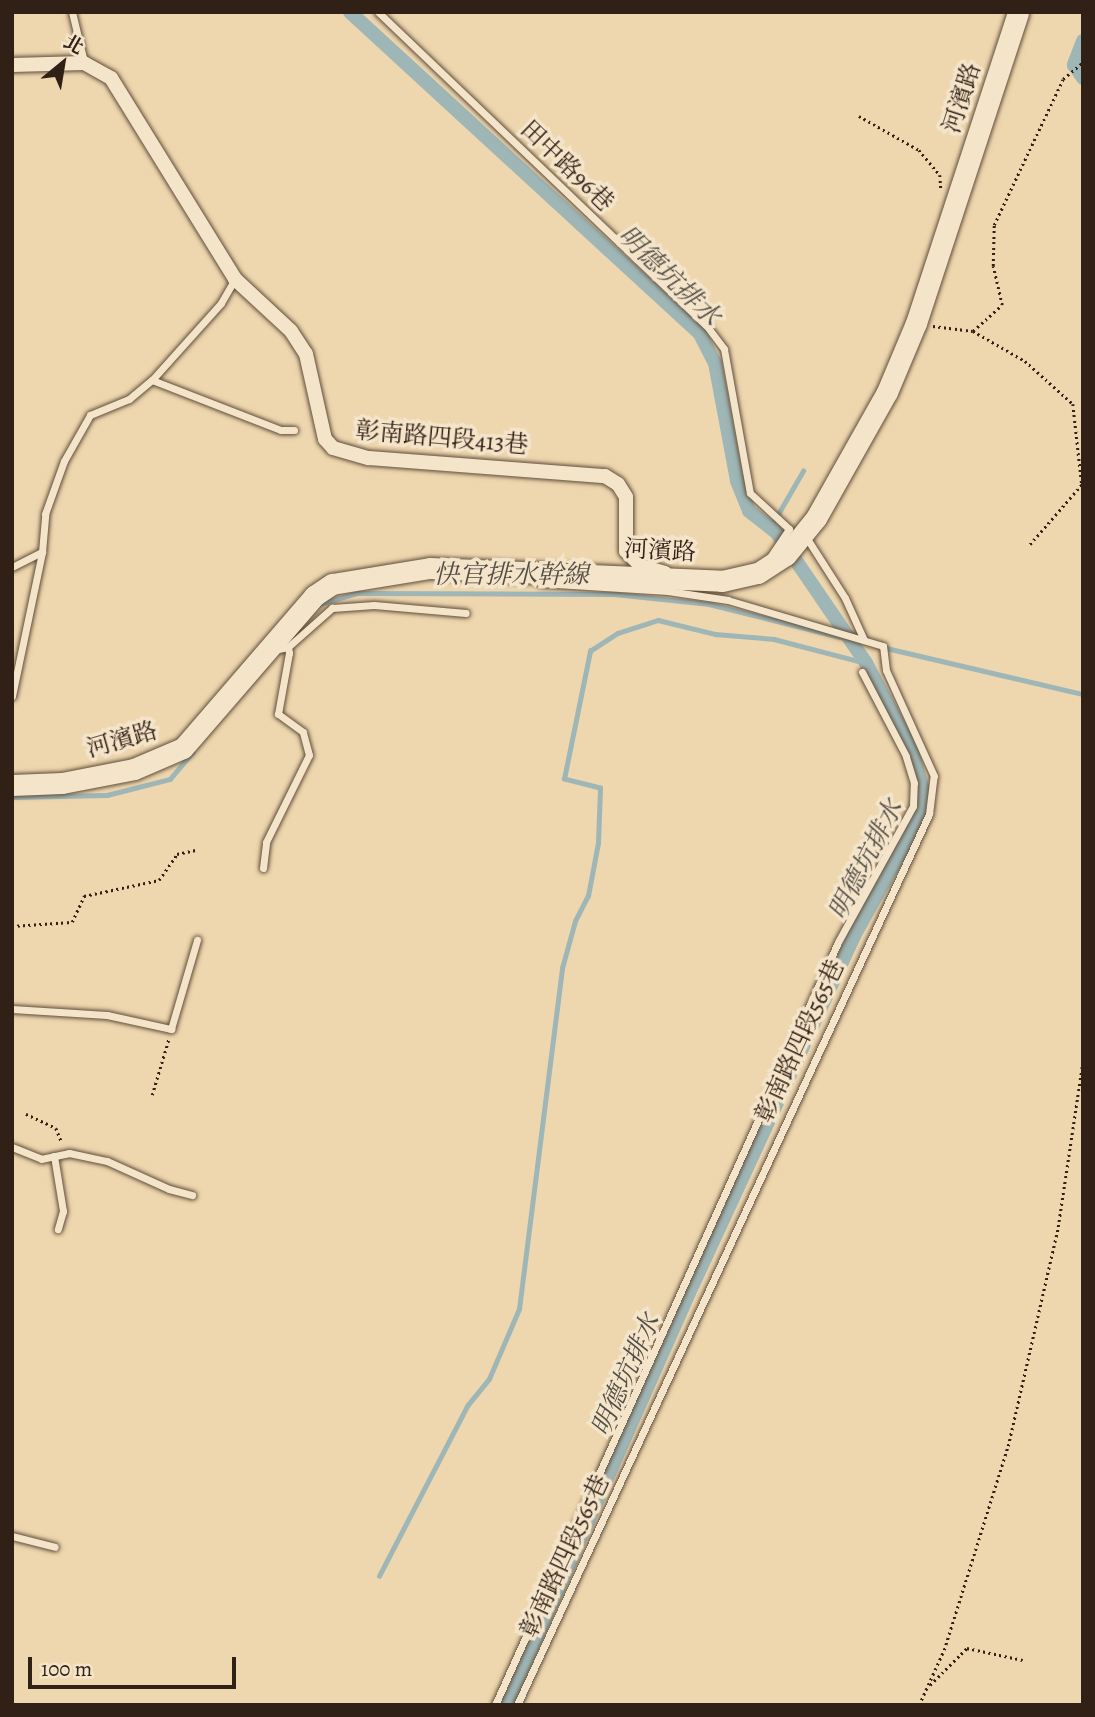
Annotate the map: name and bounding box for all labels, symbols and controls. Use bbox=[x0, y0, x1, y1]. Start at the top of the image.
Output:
north arrow bbox=[28, 28, 98, 98]
text: 北 bbox=[59, 29, 88, 61]
street label: 河濱路 bbox=[937, 59, 987, 137]
street label: 田中路96巷 bbox=[515, 115, 619, 217]
water label: 明德坑排水 bbox=[611, 220, 727, 332]
street label: 彰南路四段413巷 bbox=[355, 416, 529, 460]
street label: 河濱路 bbox=[623, 535, 697, 567]
water label: 快官排水幹線 bbox=[433, 559, 589, 591]
street label: 河濱路 bbox=[83, 716, 161, 764]
water label: 明德坑排水 bbox=[823, 795, 909, 925]
street label: 彰南路四段565巷 bbox=[750, 955, 850, 1127]
water label: 明德坑排水 bbox=[585, 1309, 667, 1441]
street label: 彰南路四段565巷 bbox=[515, 1470, 615, 1642]
scale bar bbox=[32, 1644, 240, 1688]
text: 100 m bbox=[41, 1655, 92, 1683]

